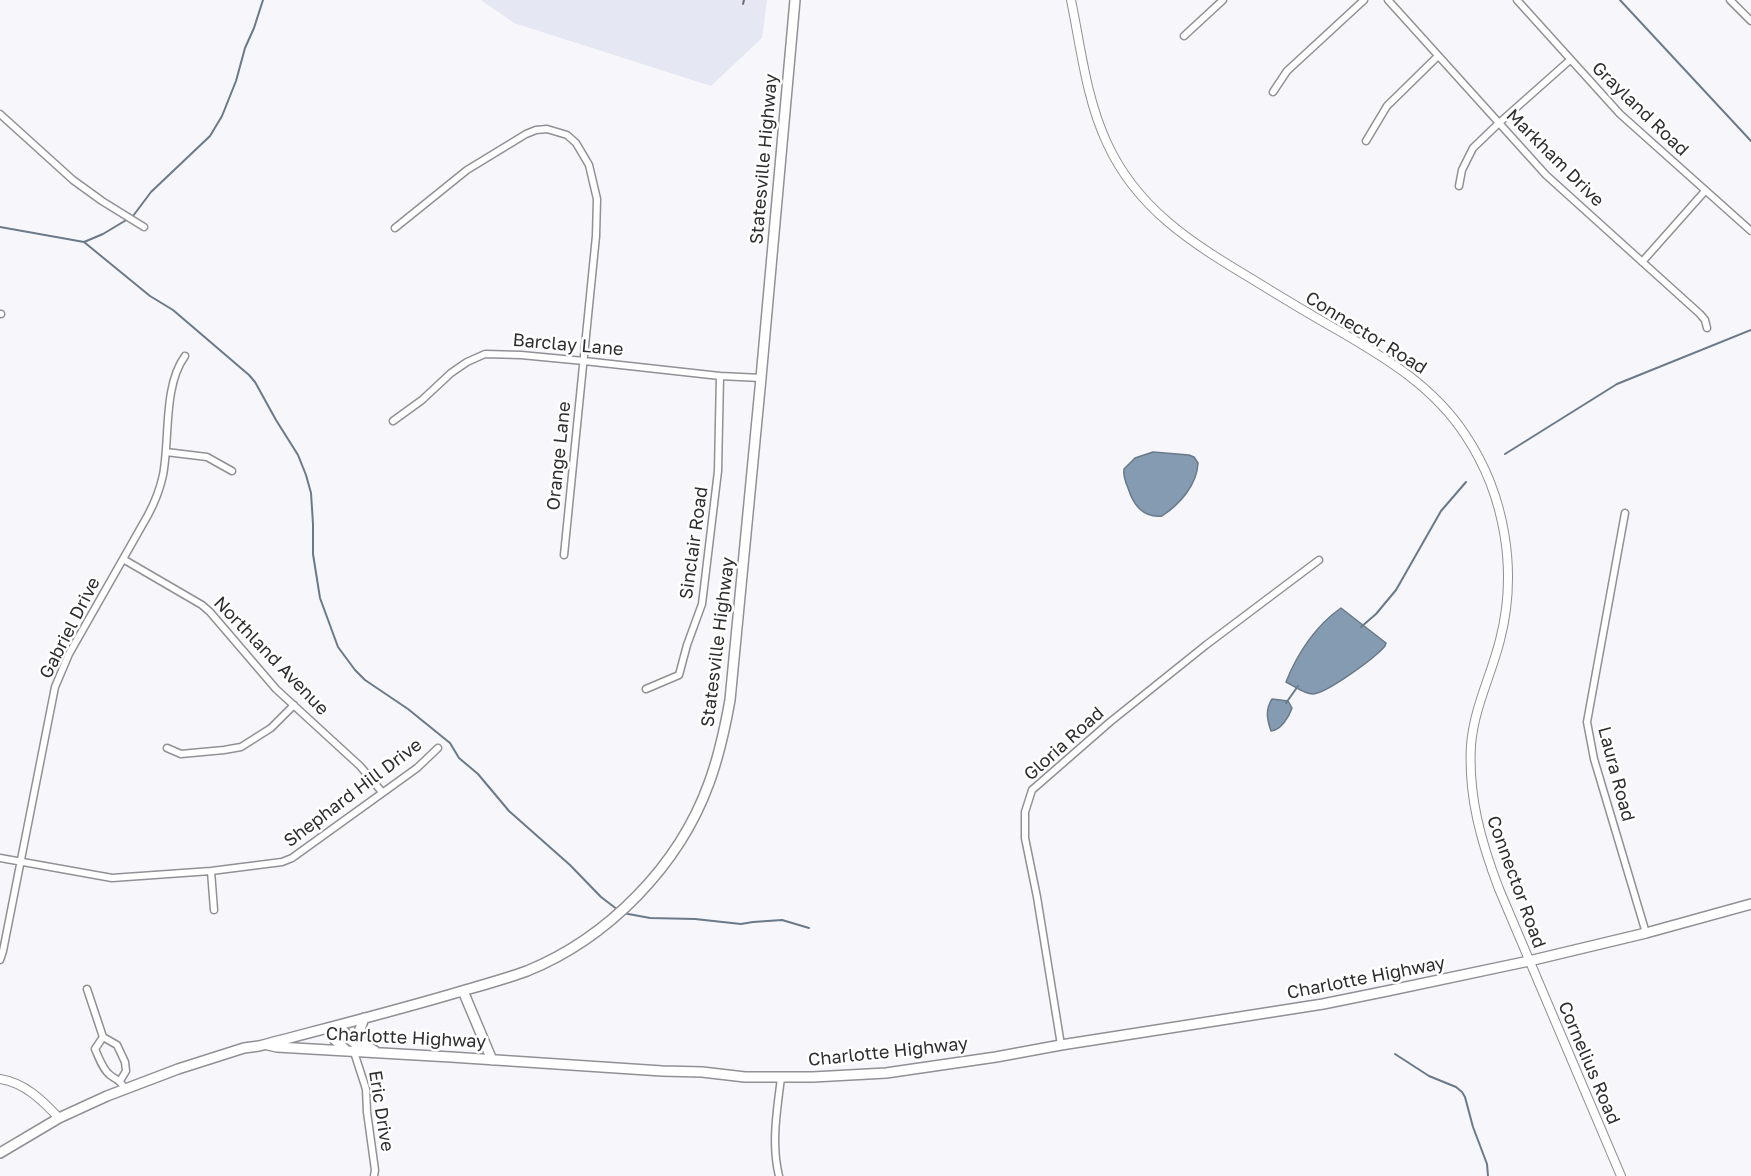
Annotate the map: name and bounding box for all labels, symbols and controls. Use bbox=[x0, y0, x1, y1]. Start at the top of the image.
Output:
street label: Grayland Road bbox=[1587, 57, 1693, 161]
street label: Statesville Highway bbox=[746, 73, 782, 245]
street label: Markham Drive bbox=[1502, 105, 1608, 211]
street label: Connector Road bbox=[1301, 287, 1431, 379]
street label: Barclay Lane bbox=[512, 329, 624, 361]
street label: Orange Lane bbox=[543, 400, 575, 512]
street label: Sinclair Road bbox=[675, 485, 713, 601]
street label: Statesville Highway bbox=[697, 556, 739, 728]
street label: Gabriel Drive bbox=[35, 574, 105, 682]
street label: Northland Avenue bbox=[209, 592, 333, 720]
street label: Gloria Road bbox=[1020, 703, 1108, 785]
street label: Laura Road bbox=[1593, 724, 1639, 824]
street label: Shephard Hill Drive bbox=[280, 734, 426, 852]
street label: Connector Road bbox=[1482, 813, 1550, 951]
street label: Charlotte Highway bbox=[1285, 952, 1447, 1004]
street label: Cornelius Road bbox=[1553, 998, 1625, 1128]
street label: Charlotte Highway bbox=[325, 1023, 487, 1053]
street label: Charlotte Highway bbox=[807, 1033, 969, 1071]
street label: Eric Drive bbox=[364, 1069, 398, 1153]

